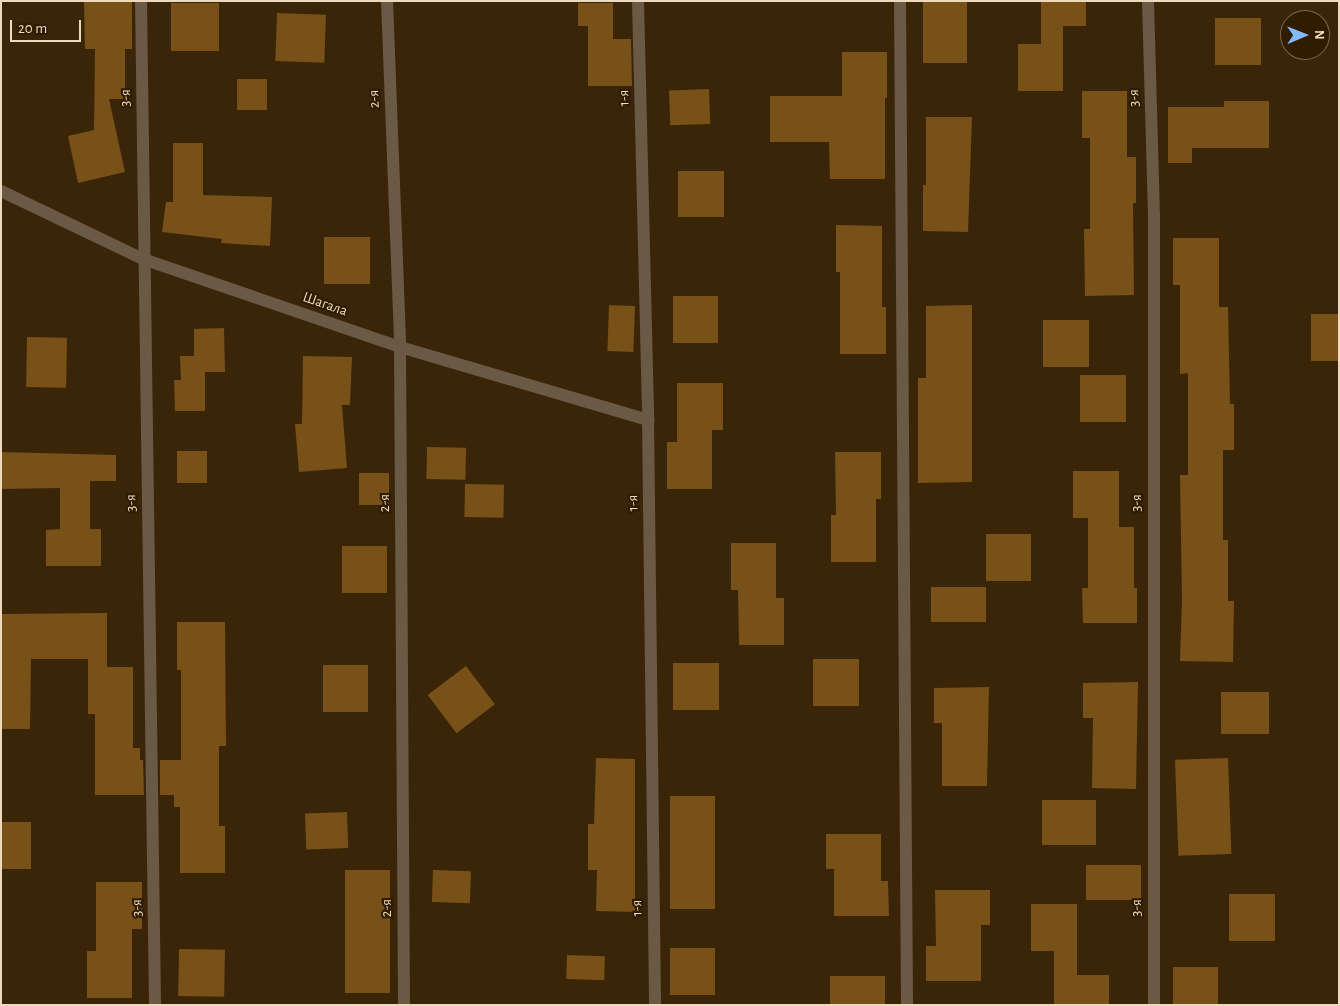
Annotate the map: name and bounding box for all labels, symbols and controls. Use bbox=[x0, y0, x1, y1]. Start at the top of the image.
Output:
scale bar bbox=[12, 10, 84, 42]
north arrow bbox=[1280, 10, 1330, 60]
text: 20 m bbox=[18, 21, 47, 36]
text: N bbox=[1312, 30, 1326, 40]
street label: 3-я bbox=[117, 89, 135, 107]
street label: 3-я bbox=[1125, 89, 1143, 107]
street label: 2-я bbox=[365, 90, 383, 108]
street label: 1-я bbox=[615, 90, 633, 106]
street label: Шагала bbox=[300, 288, 350, 320]
street label: 3-я bbox=[122, 494, 140, 512]
street label: 2-я bbox=[376, 494, 394, 512]
street label: 3-я bbox=[1128, 494, 1146, 512]
street label: 1-я bbox=[624, 495, 642, 511]
street label: 3-я bbox=[128, 899, 146, 917]
street label: 2-я bbox=[378, 899, 396, 917]
street label: 3-я bbox=[1128, 899, 1146, 917]
street label: 1-я bbox=[628, 900, 646, 916]

